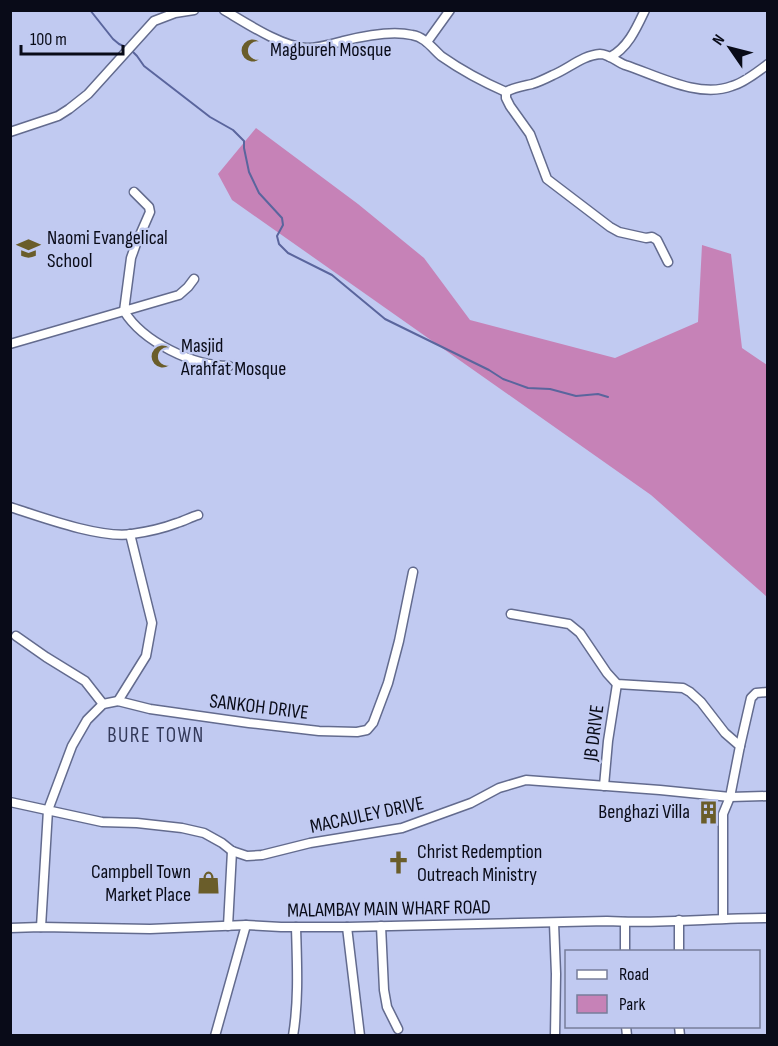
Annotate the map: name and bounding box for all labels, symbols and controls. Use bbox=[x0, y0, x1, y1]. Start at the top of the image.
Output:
scale bar bbox=[21, 18, 123, 56]
north arrow bbox=[700, 18, 760, 78]
text: 100 m bbox=[30, 29, 67, 50]
text: N bbox=[709, 31, 729, 49]
mosque icon: Magbureh Mosque bbox=[239, 37, 265, 63]
place label: Magbureh Mosque bbox=[270, 38, 392, 62]
place label: Naomi Evangelical School bbox=[47, 226, 168, 273]
school or university icon: Naomi Evangelical School bbox=[16, 236, 42, 262]
place label: Masjid Arahfat Mosque bbox=[180, 334, 286, 381]
mosque icon: Masjid Arahfat Mosque bbox=[150, 344, 176, 370]
street label: SANKOH DRIVE bbox=[208, 689, 310, 725]
street label: JB DRIVE bbox=[579, 703, 609, 764]
district label: BURE TOWN bbox=[107, 723, 205, 748]
street label: MACAULEY DRIVE bbox=[308, 791, 426, 839]
building icon: Benghazi Villa bbox=[695, 799, 721, 825]
place label: Benghazi Villa bbox=[598, 800, 690, 824]
place label: Christ Redemption Outreach Ministry bbox=[417, 840, 542, 887]
church icon: Christ Redemption Outreach Ministry bbox=[386, 850, 412, 876]
place label: Campbell Town Market Place bbox=[91, 860, 191, 907]
shop icon: Campbell Town Market Place bbox=[196, 870, 222, 896]
street label: MALAMBAY MAIN WHARF ROAD bbox=[287, 895, 491, 923]
legend bbox=[565, 950, 760, 1028]
text: Road bbox=[619, 964, 649, 985]
text: Park bbox=[619, 994, 645, 1015]

